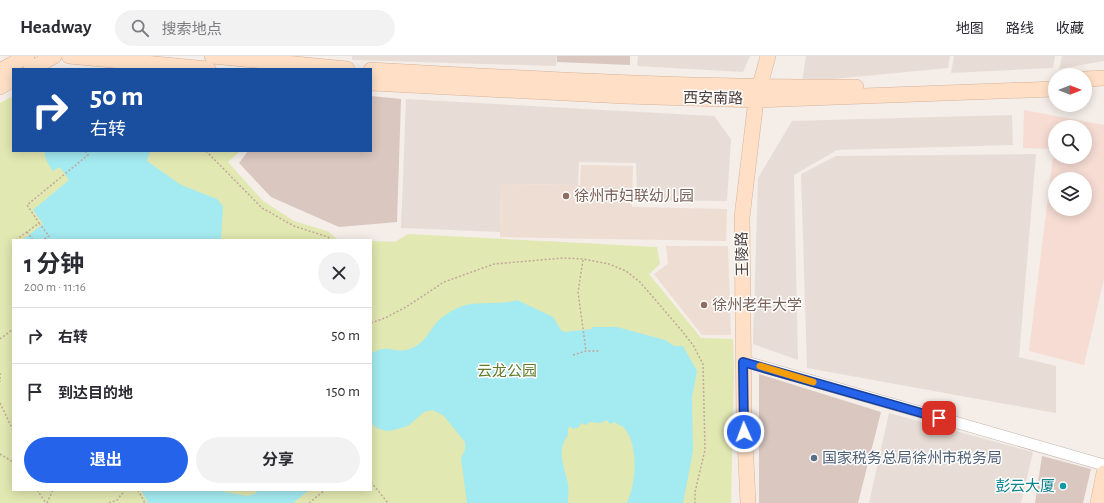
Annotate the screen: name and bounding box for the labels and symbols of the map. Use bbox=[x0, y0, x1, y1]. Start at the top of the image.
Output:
north arrow bbox=[1048, 68, 1092, 112]
street label: 西安南路 bbox=[683, 89, 743, 107]
place label: 徐州市妇联幼儿园 bbox=[574, 187, 694, 204]
marker: 徐州市妇联幼儿园 bbox=[561, 191, 571, 201]
street label: 王陵路 bbox=[734, 231, 750, 277]
place label: 徐州老年大学 bbox=[712, 296, 802, 313]
marker: 徐州老年大学 bbox=[699, 300, 709, 310]
park label: 云龙公园 bbox=[477, 362, 537, 379]
pin bbox=[922, 401, 956, 435]
position arrow bbox=[723, 411, 765, 453]
place label: 国家税务总局徐州市税务局 bbox=[822, 449, 1002, 466]
marker: 国家税务总局徐州市税务局 bbox=[809, 453, 819, 463]
place label: 彭云大厦 bbox=[995, 478, 1055, 494]
marker: 彭云大厦 bbox=[1058, 481, 1068, 491]

